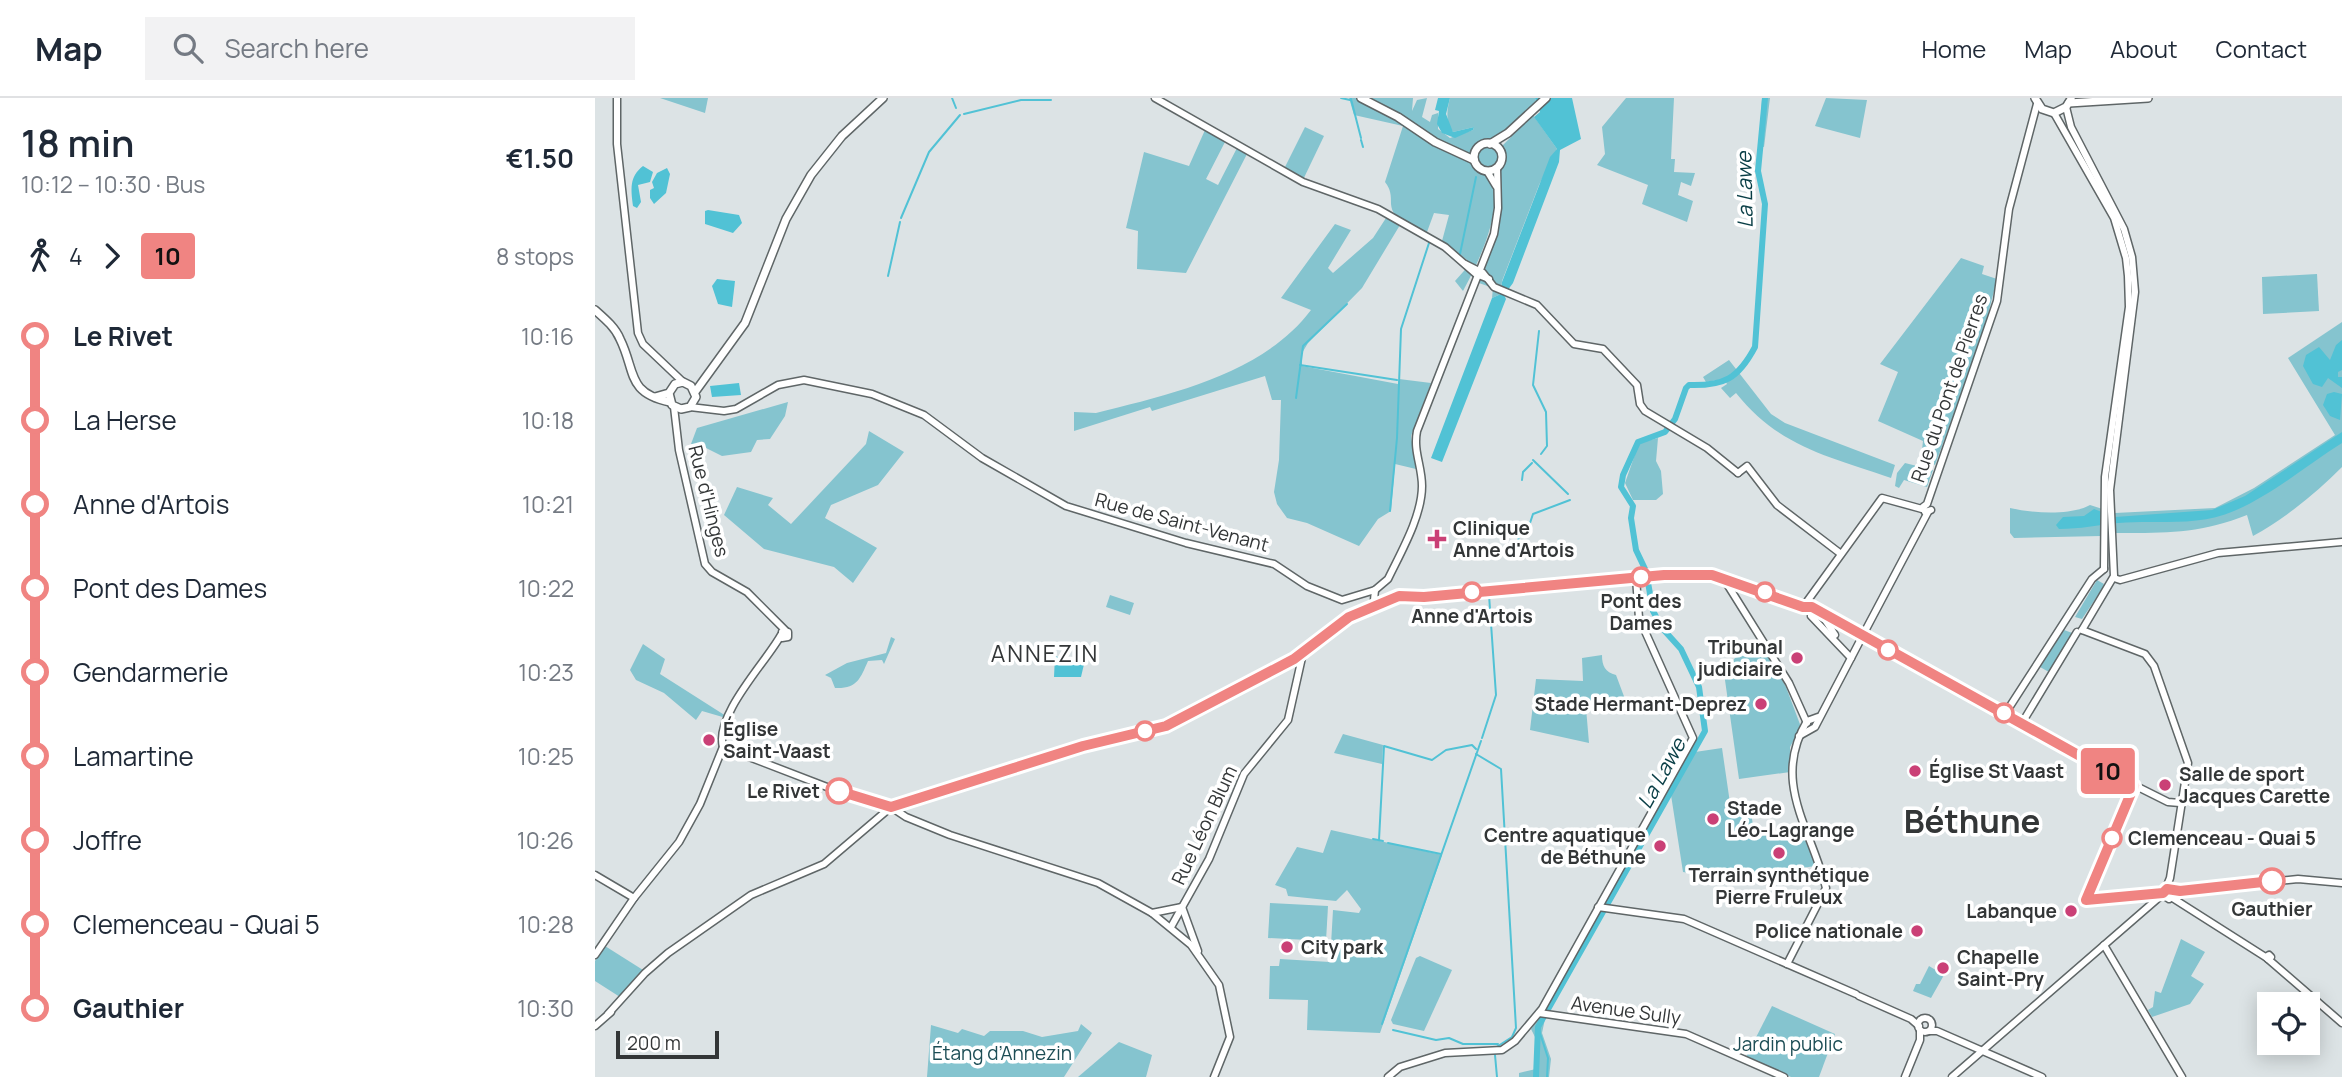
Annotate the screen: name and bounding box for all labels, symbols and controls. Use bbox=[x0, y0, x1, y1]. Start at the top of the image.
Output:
search box bbox=[145, 17, 635, 80]
text: Map bbox=[35, 26, 103, 71]
icon: search bbox=[169, 29, 207, 67]
text: Search here bbox=[225, 30, 369, 66]
text: Home bbox=[1921, 32, 1986, 65]
text: Map bbox=[2024, 32, 2072, 65]
text: About bbox=[2110, 32, 2178, 65]
text: Contact bbox=[2216, 32, 2307, 65]
text: 18 min bbox=[21, 116, 134, 168]
text: €1.50 bbox=[506, 140, 574, 176]
water label: La Lawe bbox=[1729, 150, 1759, 229]
text: 10:12 – 10:30 · Bus bbox=[21, 168, 205, 200]
icon: walk bbox=[21, 237, 59, 275]
icon: forward bbox=[93, 237, 131, 275]
text: 10 bbox=[155, 239, 181, 272]
text: 4 bbox=[69, 240, 83, 272]
text: 8 stops bbox=[496, 240, 574, 272]
street label: Rue du Pont de Pierres bbox=[1905, 290, 1993, 486]
text: Le Rivet bbox=[73, 318, 173, 354]
text: 10:16 bbox=[521, 320, 574, 352]
text: La Herse bbox=[73, 402, 177, 438]
text: 10:18 bbox=[522, 404, 574, 436]
street label: Rue d'Hinges bbox=[683, 442, 735, 560]
text: Anne d'Artois bbox=[73, 486, 229, 522]
street label: Rue de Saint-Venant bbox=[1092, 486, 1272, 558]
text: 10:21 bbox=[522, 488, 574, 520]
place label: Clinique Anne d'Artois bbox=[1453, 515, 1574, 563]
marker: Clinique Anne d'Artois bbox=[1427, 529, 1447, 549]
marker: Pont des Dames bbox=[1631, 567, 1651, 587]
text: Pont des Dames bbox=[73, 570, 267, 606]
text: 10:22 bbox=[518, 572, 574, 604]
marker: Anne d'Artois bbox=[1462, 582, 1482, 602]
unlabelled marker bbox=[1755, 582, 1775, 602]
place label: Pont des Dames bbox=[1600, 588, 1682, 636]
place label: Anne d'Artois bbox=[1411, 603, 1533, 629]
place label: Tribunal judiciaire bbox=[1696, 634, 1783, 682]
district label: ANNEZIN bbox=[991, 637, 1099, 669]
unlabelled marker bbox=[1878, 640, 1898, 660]
marker: Tribunal judiciaire bbox=[1789, 650, 1805, 666]
text: Gendarmerie bbox=[73, 654, 229, 690]
text: 10:23 bbox=[518, 656, 574, 688]
place label: Stade Hermant-Deprez bbox=[1534, 691, 1747, 717]
marker: Stade Hermant-Deprez bbox=[1753, 696, 1769, 712]
unlabelled marker bbox=[1994, 703, 2014, 723]
place label: Église Saint-Vaast bbox=[723, 716, 831, 764]
unlabelled marker bbox=[1135, 721, 1155, 741]
water label: La Lawe bbox=[1630, 731, 1693, 813]
marker: Église Saint-Vaast bbox=[701, 732, 717, 748]
text: Lamartine bbox=[73, 738, 194, 774]
text: 10:25 bbox=[518, 740, 574, 772]
line badge: 10 bbox=[2077, 748, 2139, 794]
text: 10 bbox=[2095, 754, 2121, 787]
place label: Église St Vaast bbox=[1929, 758, 2064, 784]
street label: Rue Léon Blum bbox=[1165, 761, 1243, 889]
place label: Salle de sport Jacques Carette bbox=[2179, 761, 2330, 809]
marker: Église St Vaast bbox=[1907, 763, 1923, 779]
marker: Salle de sport Jacques Carette bbox=[2157, 777, 2173, 793]
place label: Le Rivet bbox=[747, 778, 820, 804]
marker: Le Rivet bbox=[826, 778, 852, 804]
place label: Stade Léo-Lagrange bbox=[1727, 795, 1854, 843]
district label: Béthune bbox=[1904, 798, 2040, 843]
marker: Stade Léo-Lagrange bbox=[1705, 811, 1721, 827]
text: Joffre bbox=[73, 822, 142, 858]
place label: Centre aquatique de Béthune bbox=[1484, 822, 1646, 870]
text: 10:26 bbox=[517, 824, 574, 856]
place label: Clemenceau - Quai 5 bbox=[2128, 825, 2316, 851]
marker: Clemenceau - Quai 5 bbox=[2102, 828, 2122, 848]
marker: Centre aquatique de Béthune bbox=[1652, 838, 1668, 854]
marker: Terrain synthétique Pierre Fruleux bbox=[1771, 845, 1787, 861]
place label: Terrain synthétique Pierre Fruleux bbox=[1689, 862, 1869, 910]
marker: Gauthier bbox=[2259, 868, 2285, 894]
place label: Gauthier bbox=[2231, 896, 2313, 922]
place label: Labanque bbox=[1966, 898, 2057, 924]
marker: Labanque bbox=[2063, 903, 2079, 919]
text: Clemenceau - Quai 5 bbox=[73, 906, 320, 942]
text: 10:28 bbox=[518, 908, 574, 940]
place label: Police nationale bbox=[1755, 918, 1903, 944]
marker: Police nationale bbox=[1909, 923, 1925, 939]
place label: City park bbox=[1301, 934, 1384, 960]
marker: City park bbox=[1279, 939, 1295, 955]
place label: Chapelle Saint-Pry bbox=[1957, 944, 2044, 992]
marker: Chapelle Saint-Pry bbox=[1935, 960, 1951, 976]
street label: Avenue Sully bbox=[1569, 989, 1683, 1031]
text: Gauthier bbox=[73, 990, 184, 1026]
text: 10:30 bbox=[517, 992, 574, 1024]
map controls bbox=[2257, 992, 2320, 1055]
button: locate bbox=[2257, 992, 2320, 1055]
scale bar bbox=[616, 1028, 719, 1060]
text: 200 m bbox=[627, 1030, 681, 1056]
park label: Jardin public bbox=[1733, 1031, 1843, 1057]
park label: Étang d’Annezin bbox=[932, 1040, 1072, 1066]

